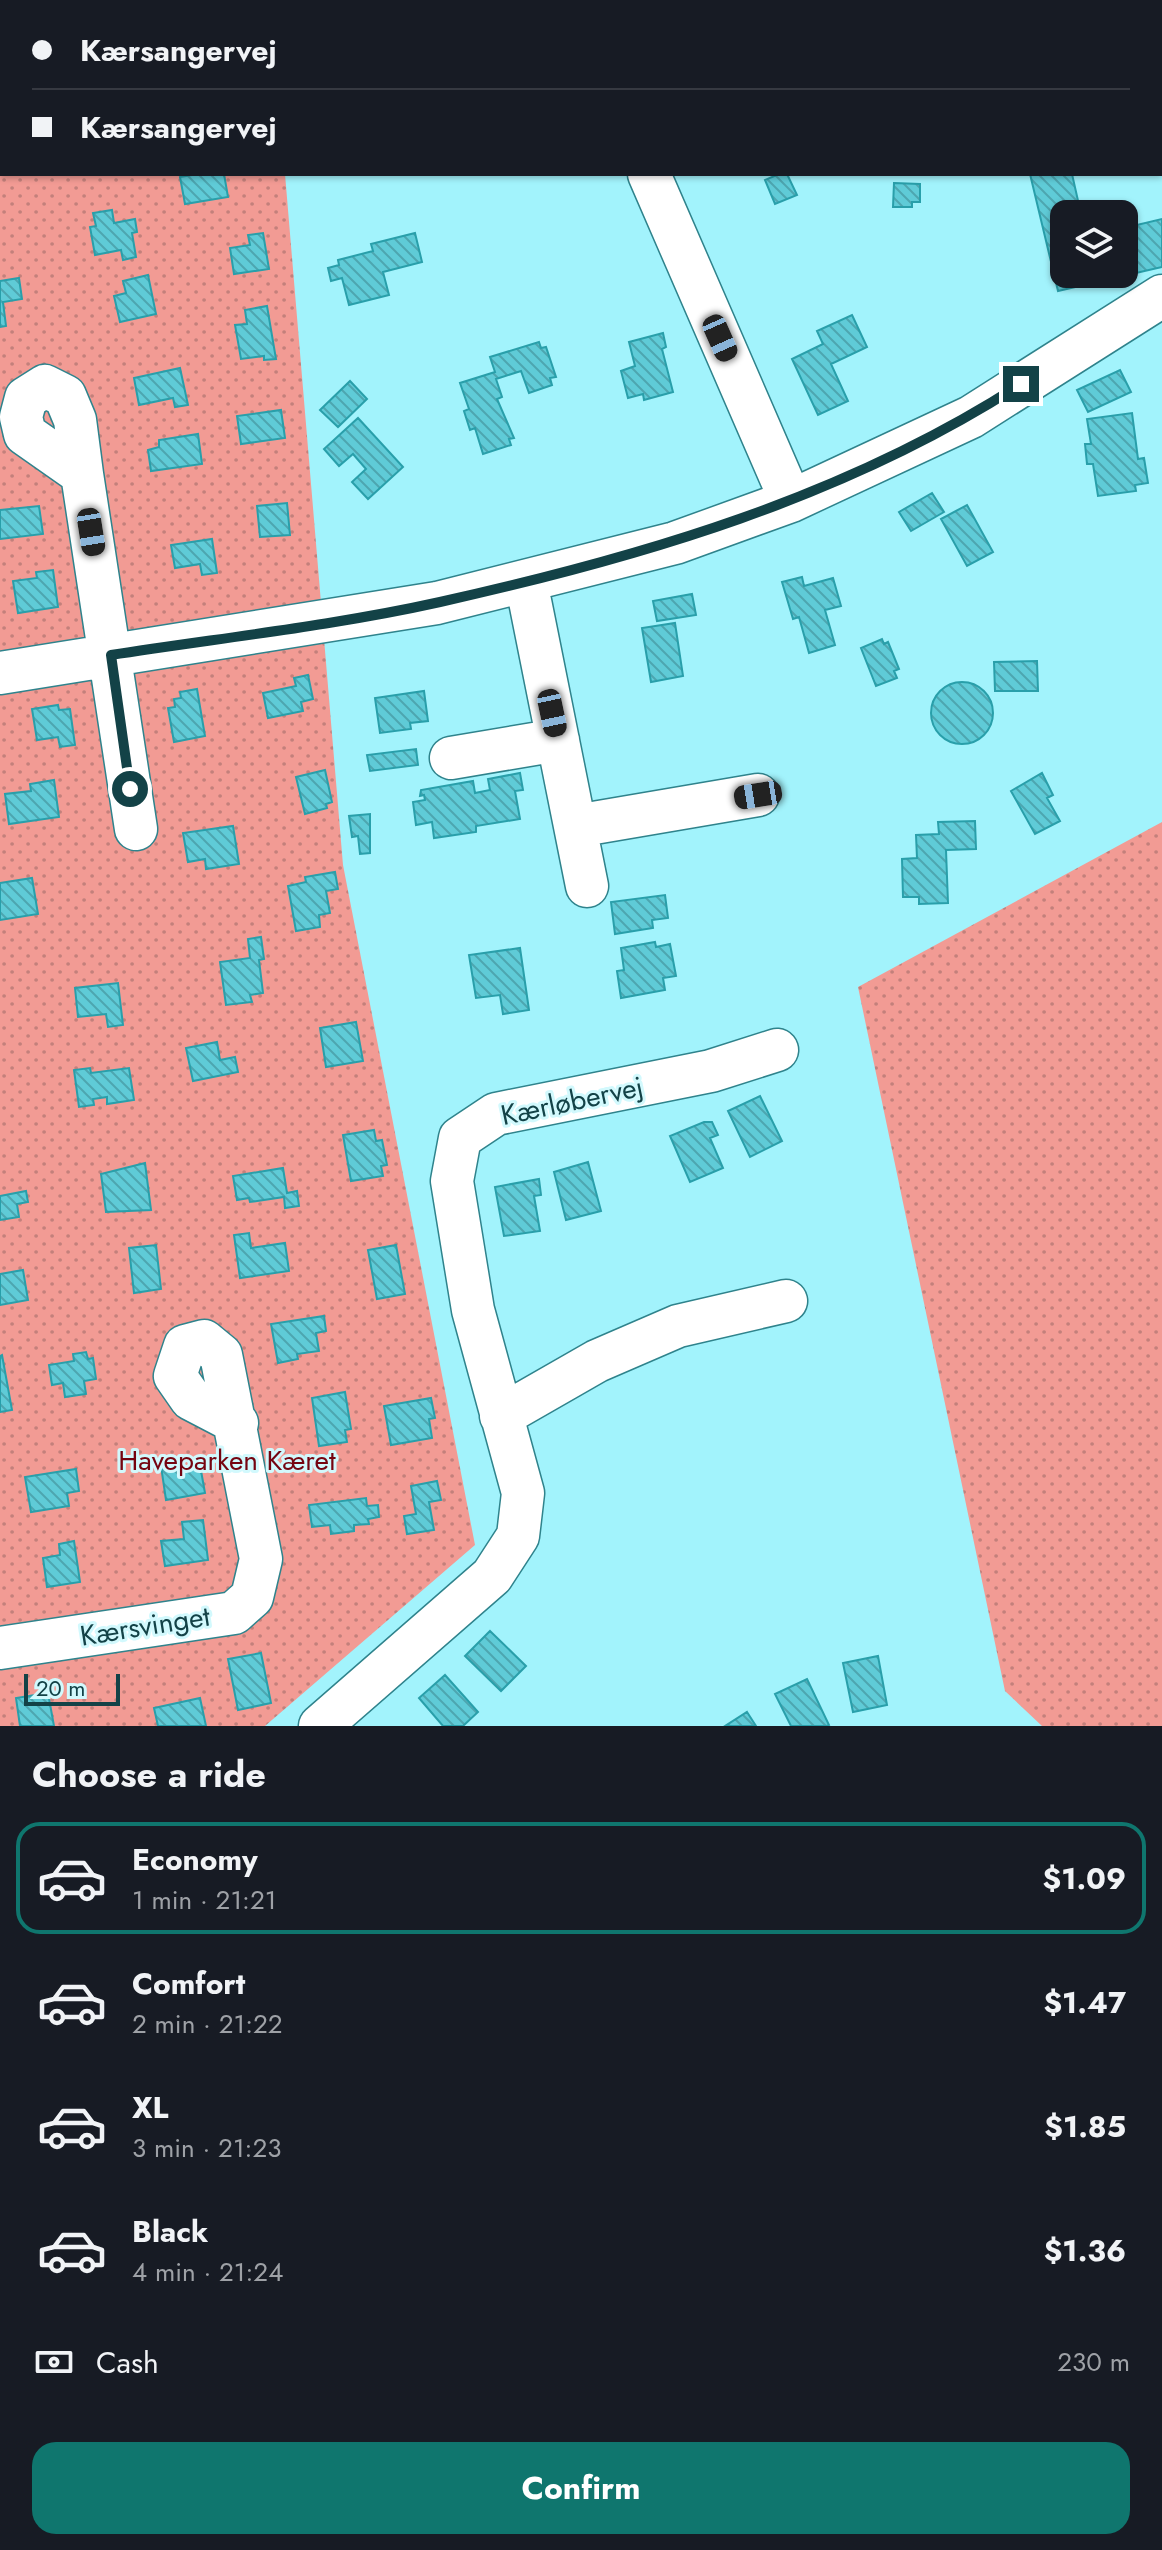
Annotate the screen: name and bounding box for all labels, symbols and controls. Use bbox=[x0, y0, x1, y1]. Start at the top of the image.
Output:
text: Kærsangervej bbox=[80, 29, 277, 72]
text: Kærsangervej bbox=[80, 106, 277, 149]
map controls bbox=[1050, 200, 1138, 288]
button: layers bbox=[1050, 200, 1138, 288]
car bbox=[699, 311, 741, 365]
route end bbox=[1003, 366, 1039, 402]
car bbox=[75, 506, 107, 558]
car bbox=[535, 687, 569, 739]
route start bbox=[112, 771, 148, 807]
car bbox=[732, 779, 784, 811]
street label: Kærløbervej bbox=[497, 1066, 647, 1136]
park label: Haveparken Kæret bbox=[118, 1440, 336, 1481]
street label: Kærsvinget bbox=[77, 1595, 213, 1657]
scale bar bbox=[24, 1670, 120, 1706]
text: 20 m bbox=[36, 1672, 85, 1704]
text: Choose a ride bbox=[32, 1748, 266, 1800]
text: Economy bbox=[132, 1838, 258, 1881]
icon: car bbox=[36, 1842, 108, 1914]
text: $1.09 bbox=[1042, 1857, 1126, 1900]
text: 1 min · 21:21 bbox=[132, 1881, 276, 1919]
text: Comfort bbox=[132, 1962, 245, 2005]
icon: car bbox=[36, 1966, 108, 2038]
text: $1.47 bbox=[1043, 1981, 1126, 2024]
text: 2 min · 21:22 bbox=[132, 2005, 283, 2043]
text: XL bbox=[132, 2086, 168, 2129]
icon: car bbox=[36, 2090, 108, 2162]
text: $1.85 bbox=[1044, 2105, 1126, 2148]
text: 3 min · 21:23 bbox=[132, 2129, 281, 2167]
text: Black bbox=[132, 2210, 208, 2253]
icon: car bbox=[36, 2214, 108, 2286]
text: $1.36 bbox=[1044, 2229, 1126, 2272]
text: 4 min · 21:24 bbox=[132, 2253, 283, 2291]
icon: cash bbox=[32, 2340, 76, 2384]
text: Cash bbox=[96, 2341, 159, 2384]
text: 230 m bbox=[1057, 2343, 1130, 2381]
button: Confirm bbox=[32, 2442, 1130, 2534]

